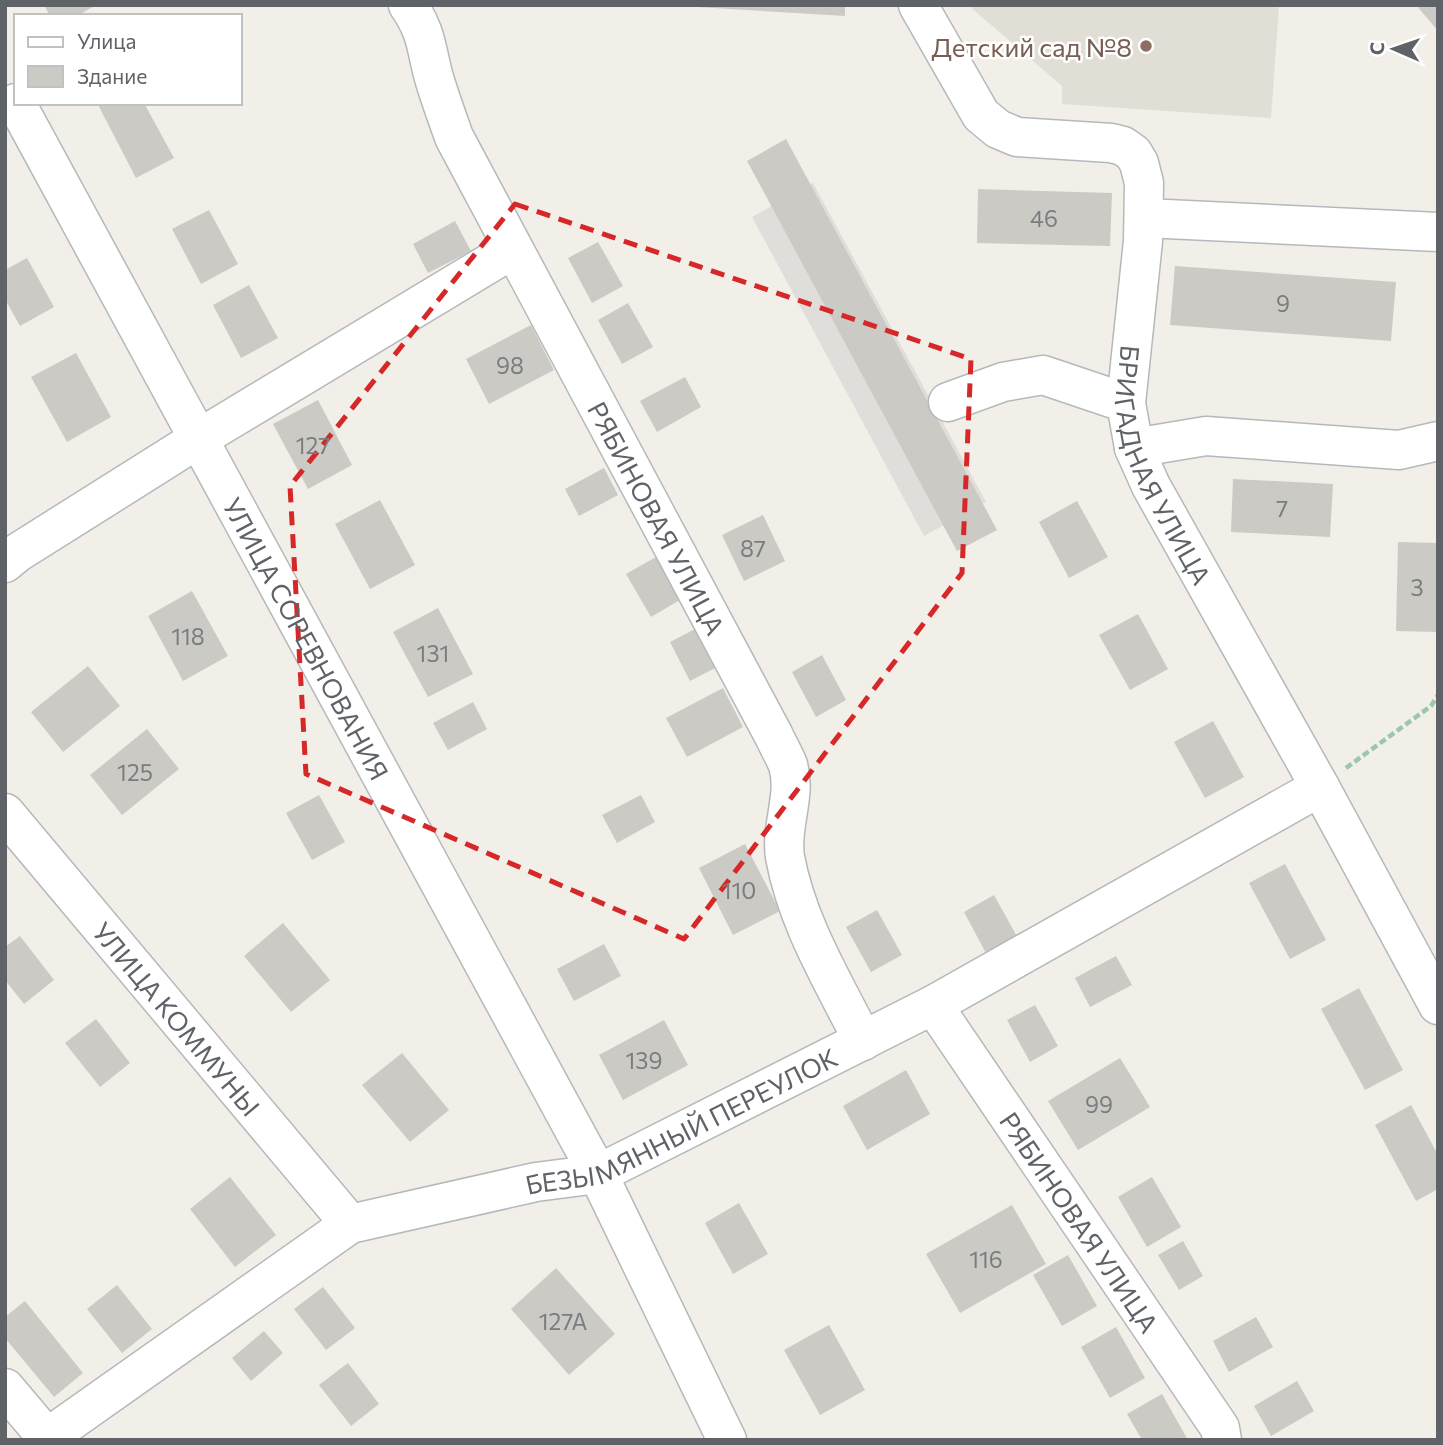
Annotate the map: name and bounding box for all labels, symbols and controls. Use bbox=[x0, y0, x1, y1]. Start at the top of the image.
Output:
legend bbox=[14, 14, 242, 105]
north arrow bbox=[1359, 14, 1429, 84]
text: Улица bbox=[77, 28, 136, 53]
place label: Детский сад №8 bbox=[931, 31, 1132, 62]
marker: Детский сад №8 bbox=[1138, 38, 1154, 54]
text: С bbox=[1365, 41, 1388, 55]
text: Здание bbox=[77, 63, 147, 88]
house number: 46 bbox=[1030, 204, 1058, 232]
house number: 9 bbox=[1276, 289, 1290, 317]
street label: БРИГАДНАЯ УЛИЦА bbox=[1110, 344, 1218, 589]
house number: 98 bbox=[496, 351, 524, 379]
street label: РЯБИНОВАЯ УЛИЦА bbox=[583, 396, 732, 639]
house number: 127 bbox=[296, 431, 330, 459]
street label: УЛИЦА СОРЕВНОВАНИЯ bbox=[218, 492, 396, 785]
house number: 7 bbox=[1276, 494, 1288, 522]
house number: 87 bbox=[740, 534, 766, 562]
house number: 3 bbox=[1410, 573, 1424, 601]
house number: 118 bbox=[171, 622, 205, 650]
house number: 131 bbox=[417, 639, 449, 667]
house number: 125 bbox=[117, 758, 153, 786]
house number: 110 bbox=[722, 876, 756, 904]
street label: УЛИЦА КОММУНЫ bbox=[87, 915, 267, 1121]
street label: БЕЗЫМЯННЫЙ ПЕРЕУЛОК bbox=[522, 1040, 842, 1199]
house number: 139 bbox=[626, 1046, 662, 1074]
house number: 99 bbox=[1085, 1090, 1113, 1118]
street label: РЯБИНОВАЯ УЛИЦА bbox=[994, 1106, 1166, 1338]
house number: 116 bbox=[969, 1245, 1003, 1273]
house number: 127А bbox=[539, 1307, 587, 1335]

